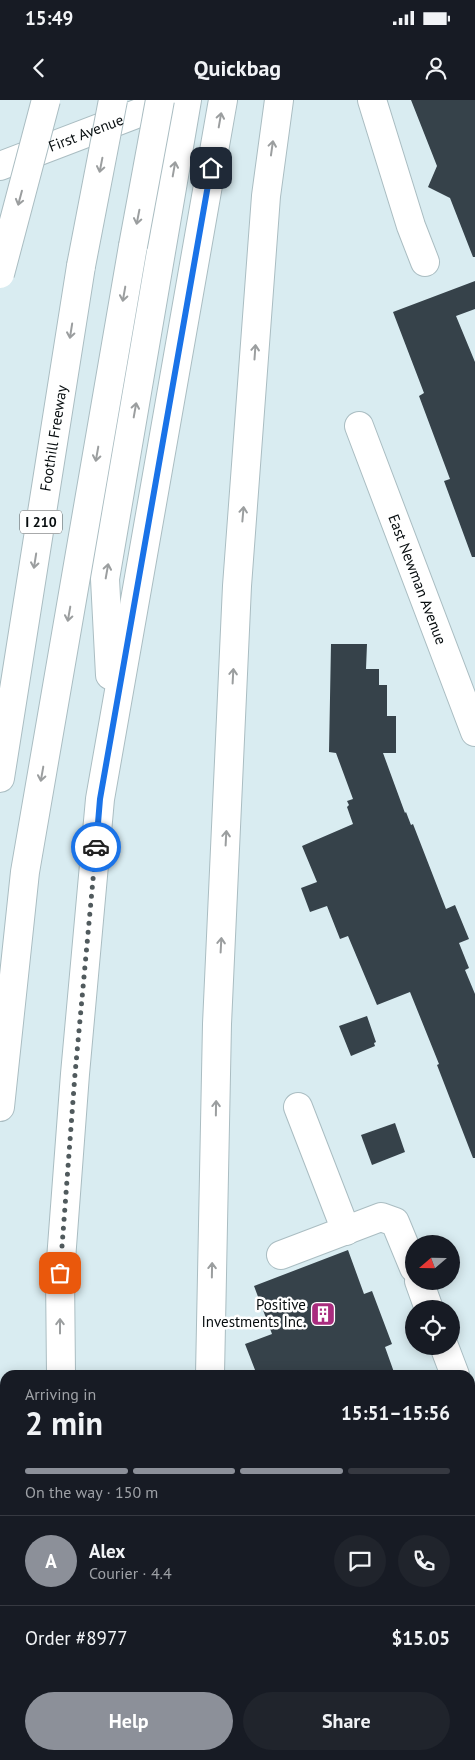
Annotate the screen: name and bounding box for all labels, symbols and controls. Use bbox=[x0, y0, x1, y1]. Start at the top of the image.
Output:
text: 15:49 bbox=[25, 6, 73, 30]
icon: back bbox=[25, 54, 53, 82]
text: Quickbag bbox=[194, 54, 281, 82]
icon: person bbox=[422, 54, 450, 82]
street label: First Avenue bbox=[46, 110, 126, 156]
one-way arrow bbox=[215, 112, 225, 128]
one-way arrow bbox=[267, 140, 277, 156]
pin bbox=[190, 147, 232, 189]
icon: home bbox=[197, 154, 225, 182]
one-way arrow bbox=[95, 157, 105, 173]
one-way arrow bbox=[170, 162, 180, 178]
one-way arrow bbox=[15, 189, 24, 205]
one-way arrow bbox=[133, 208, 143, 224]
one-way arrow bbox=[119, 286, 129, 302]
one-way arrow bbox=[66, 323, 76, 339]
one-way arrow bbox=[250, 344, 259, 360]
street label: Foothill Freeway bbox=[35, 384, 71, 493]
one-way arrow bbox=[130, 403, 140, 419]
one-way arrow bbox=[91, 446, 101, 462]
one-way arrow bbox=[238, 506, 247, 522]
road number: I 210 bbox=[20, 511, 62, 534]
street label: East Newman Avenue bbox=[384, 511, 451, 647]
one-way arrow bbox=[29, 552, 39, 568]
one-way arrow bbox=[102, 563, 112, 579]
one-way arrow bbox=[64, 606, 74, 622]
one-way arrow bbox=[228, 668, 238, 684]
one-way arrow bbox=[36, 766, 46, 782]
courier bbox=[71, 822, 121, 872]
one-way arrow bbox=[221, 831, 230, 847]
icon: car bbox=[82, 833, 110, 861]
one-way arrow bbox=[216, 937, 226, 954]
one-way arrow bbox=[211, 1100, 221, 1116]
north arrow bbox=[405, 1235, 460, 1290]
map controls bbox=[405, 1235, 460, 1355]
pin bbox=[39, 1252, 81, 1294]
icon: bag bbox=[46, 1259, 74, 1287]
one-way arrow bbox=[208, 1262, 217, 1278]
place label: Positive Investments Inc. bbox=[201, 1295, 306, 1331]
button: locate bbox=[405, 1300, 460, 1355]
building icon: Positive Investments Inc. bbox=[310, 1301, 336, 1327]
one-way arrow bbox=[55, 1319, 65, 1335]
text: Arriving in bbox=[25, 1384, 96, 1404]
text: 15:51–15:56 bbox=[341, 1401, 450, 1425]
text: 2 min bbox=[25, 1402, 103, 1444]
text: On the way · 150 m bbox=[25, 1482, 158, 1502]
button: chat bbox=[334, 1535, 386, 1587]
button: phone bbox=[398, 1535, 450, 1587]
text: Alex bbox=[89, 1539, 125, 1563]
text: A bbox=[45, 1549, 57, 1573]
text: Courier · 4.4 bbox=[89, 1563, 172, 1583]
text: Order #8977 bbox=[25, 1626, 128, 1650]
text: $15.05 bbox=[391, 1626, 450, 1650]
button: Help bbox=[25, 1692, 233, 1750]
button: Share bbox=[243, 1692, 450, 1750]

